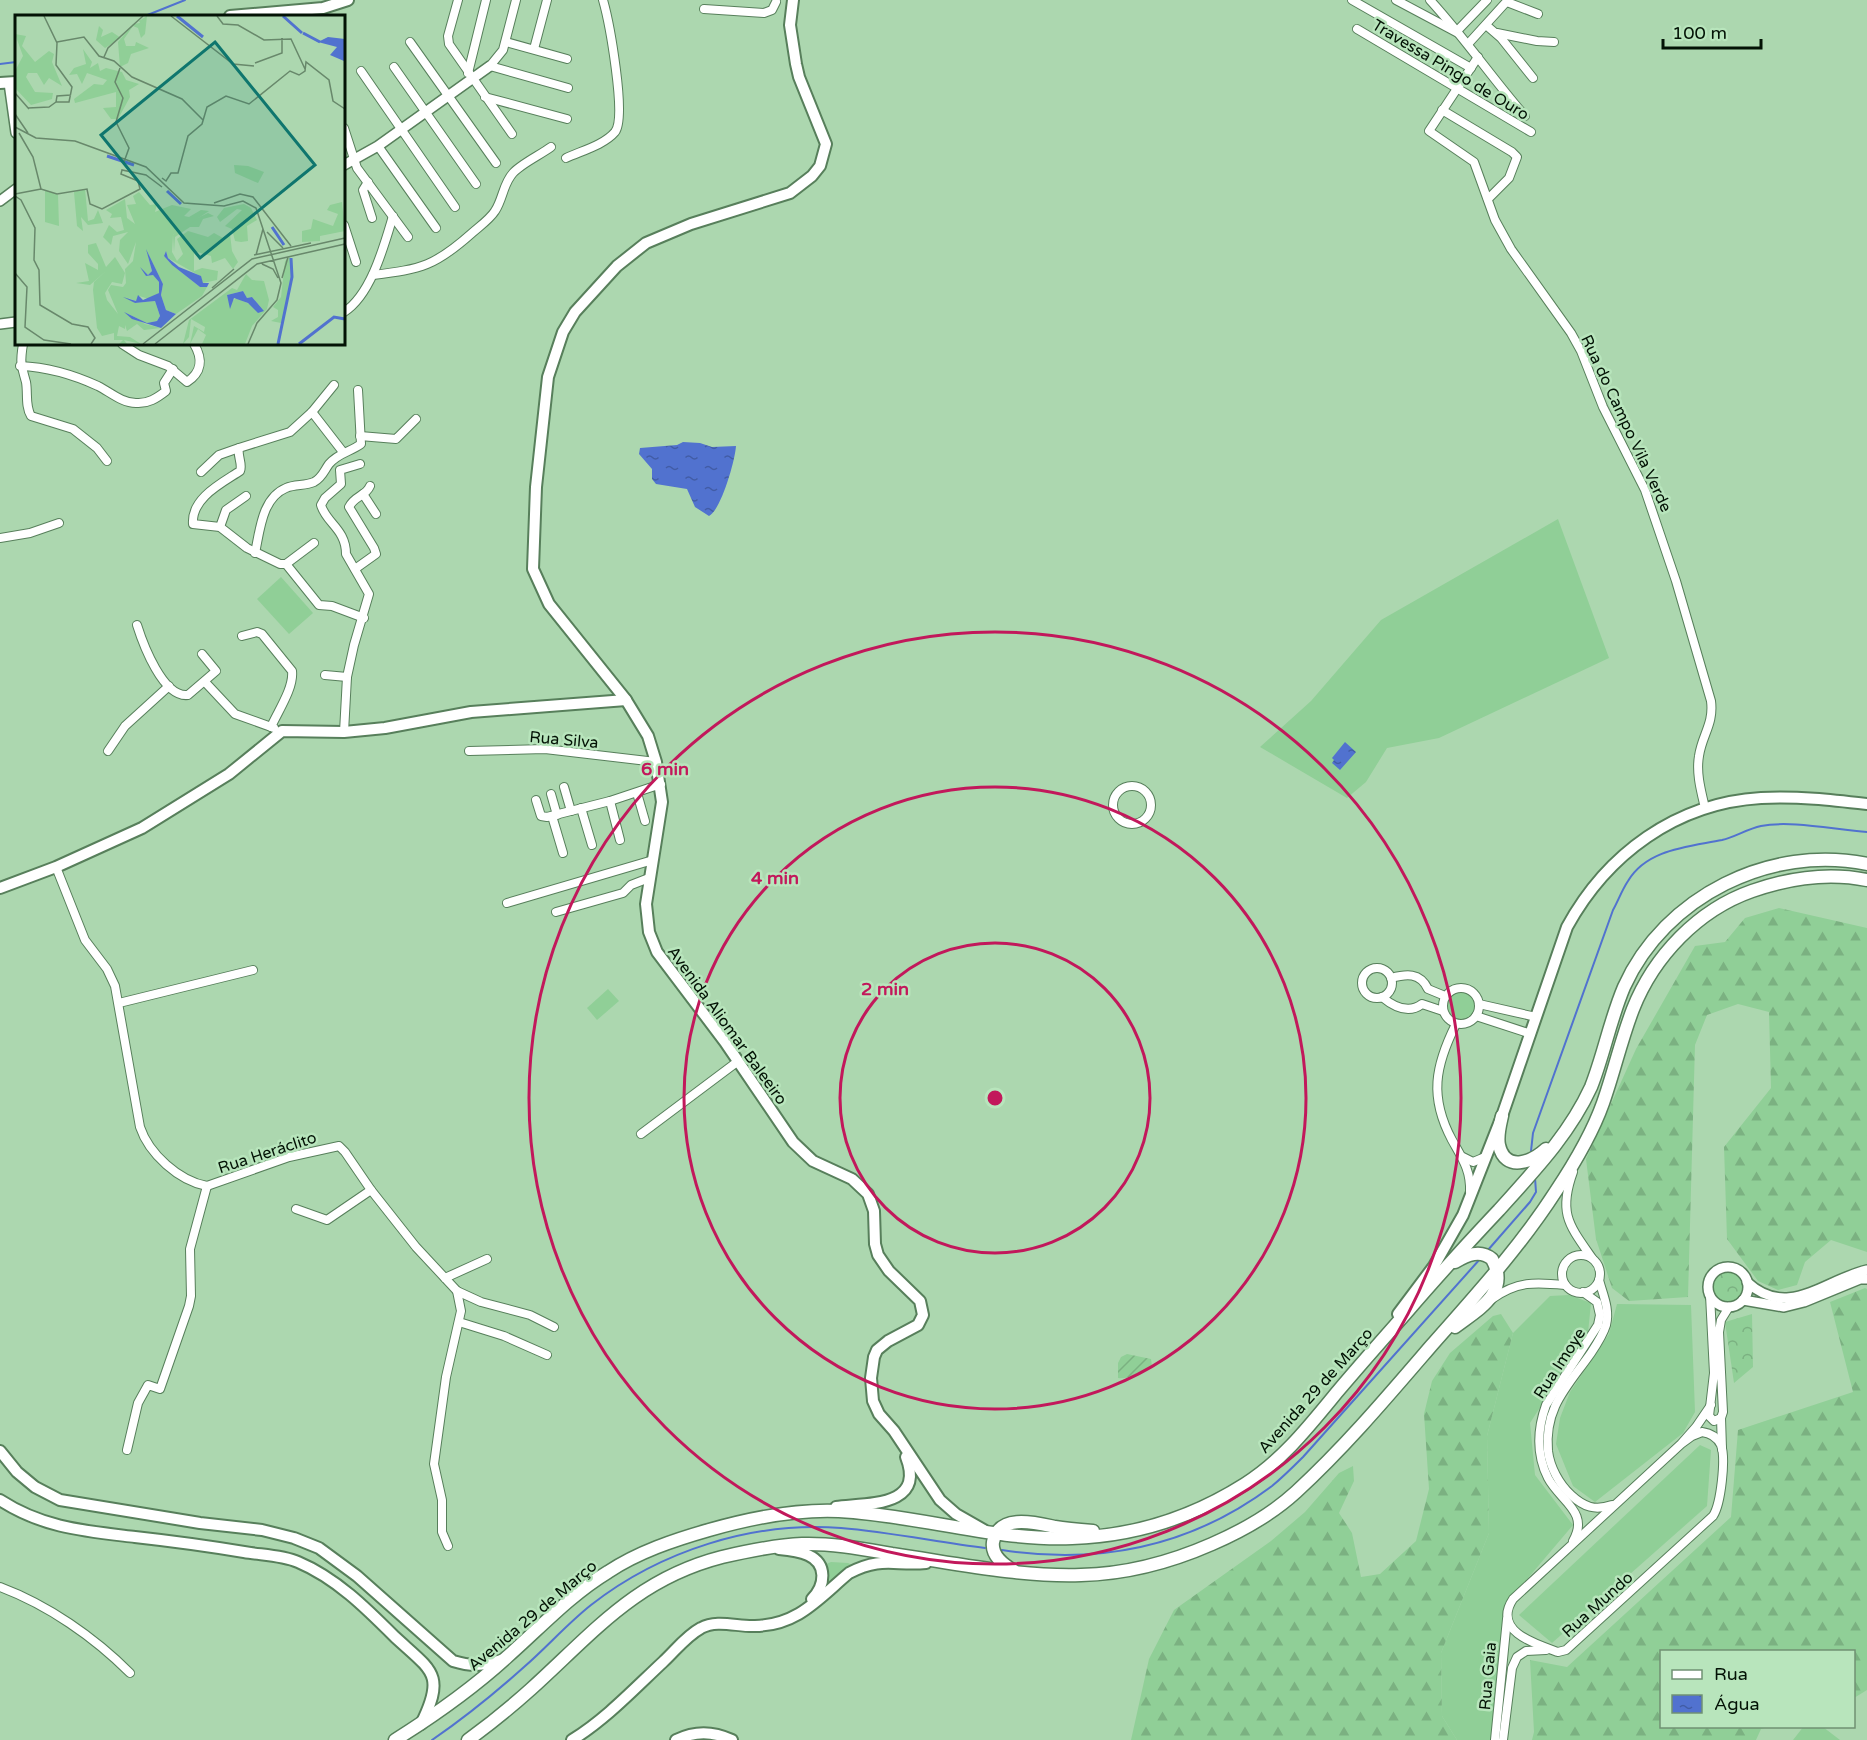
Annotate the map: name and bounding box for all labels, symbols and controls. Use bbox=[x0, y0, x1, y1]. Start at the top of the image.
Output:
scale bar bbox=[1663, 12, 1760, 50]
inset map bbox=[15, 15, 345, 345]
street label: Travessa Pingo de Ouro bbox=[1368, 15, 1533, 125]
text: 100 m bbox=[1672, 22, 1727, 44]
street label: Rua do Campo Vila Verde bbox=[1576, 332, 1676, 515]
street label: Rua Silva bbox=[528, 727, 599, 753]
text: 6 min bbox=[641, 758, 689, 780]
text: 4 min bbox=[751, 867, 799, 889]
street label: Avenida Aliomar Baleeiro bbox=[663, 942, 791, 1109]
text: 2 min bbox=[861, 978, 909, 1000]
centre of rings bbox=[985, 1088, 1005, 1108]
street label: Rua Heráclito bbox=[215, 1128, 319, 1178]
street label: Avenida 29 de Março bbox=[1254, 1324, 1377, 1458]
street label: Rua Imoye bbox=[1530, 1324, 1590, 1403]
street label: Avenida 29 de Março bbox=[464, 1556, 601, 1675]
street label: Rua Mundo bbox=[1558, 1568, 1637, 1642]
street label: Rua Gaia bbox=[1475, 1641, 1501, 1711]
legend bbox=[1660, 1650, 1855, 1728]
text: Rua bbox=[1714, 1663, 1748, 1685]
text: Água bbox=[1714, 1693, 1760, 1715]

